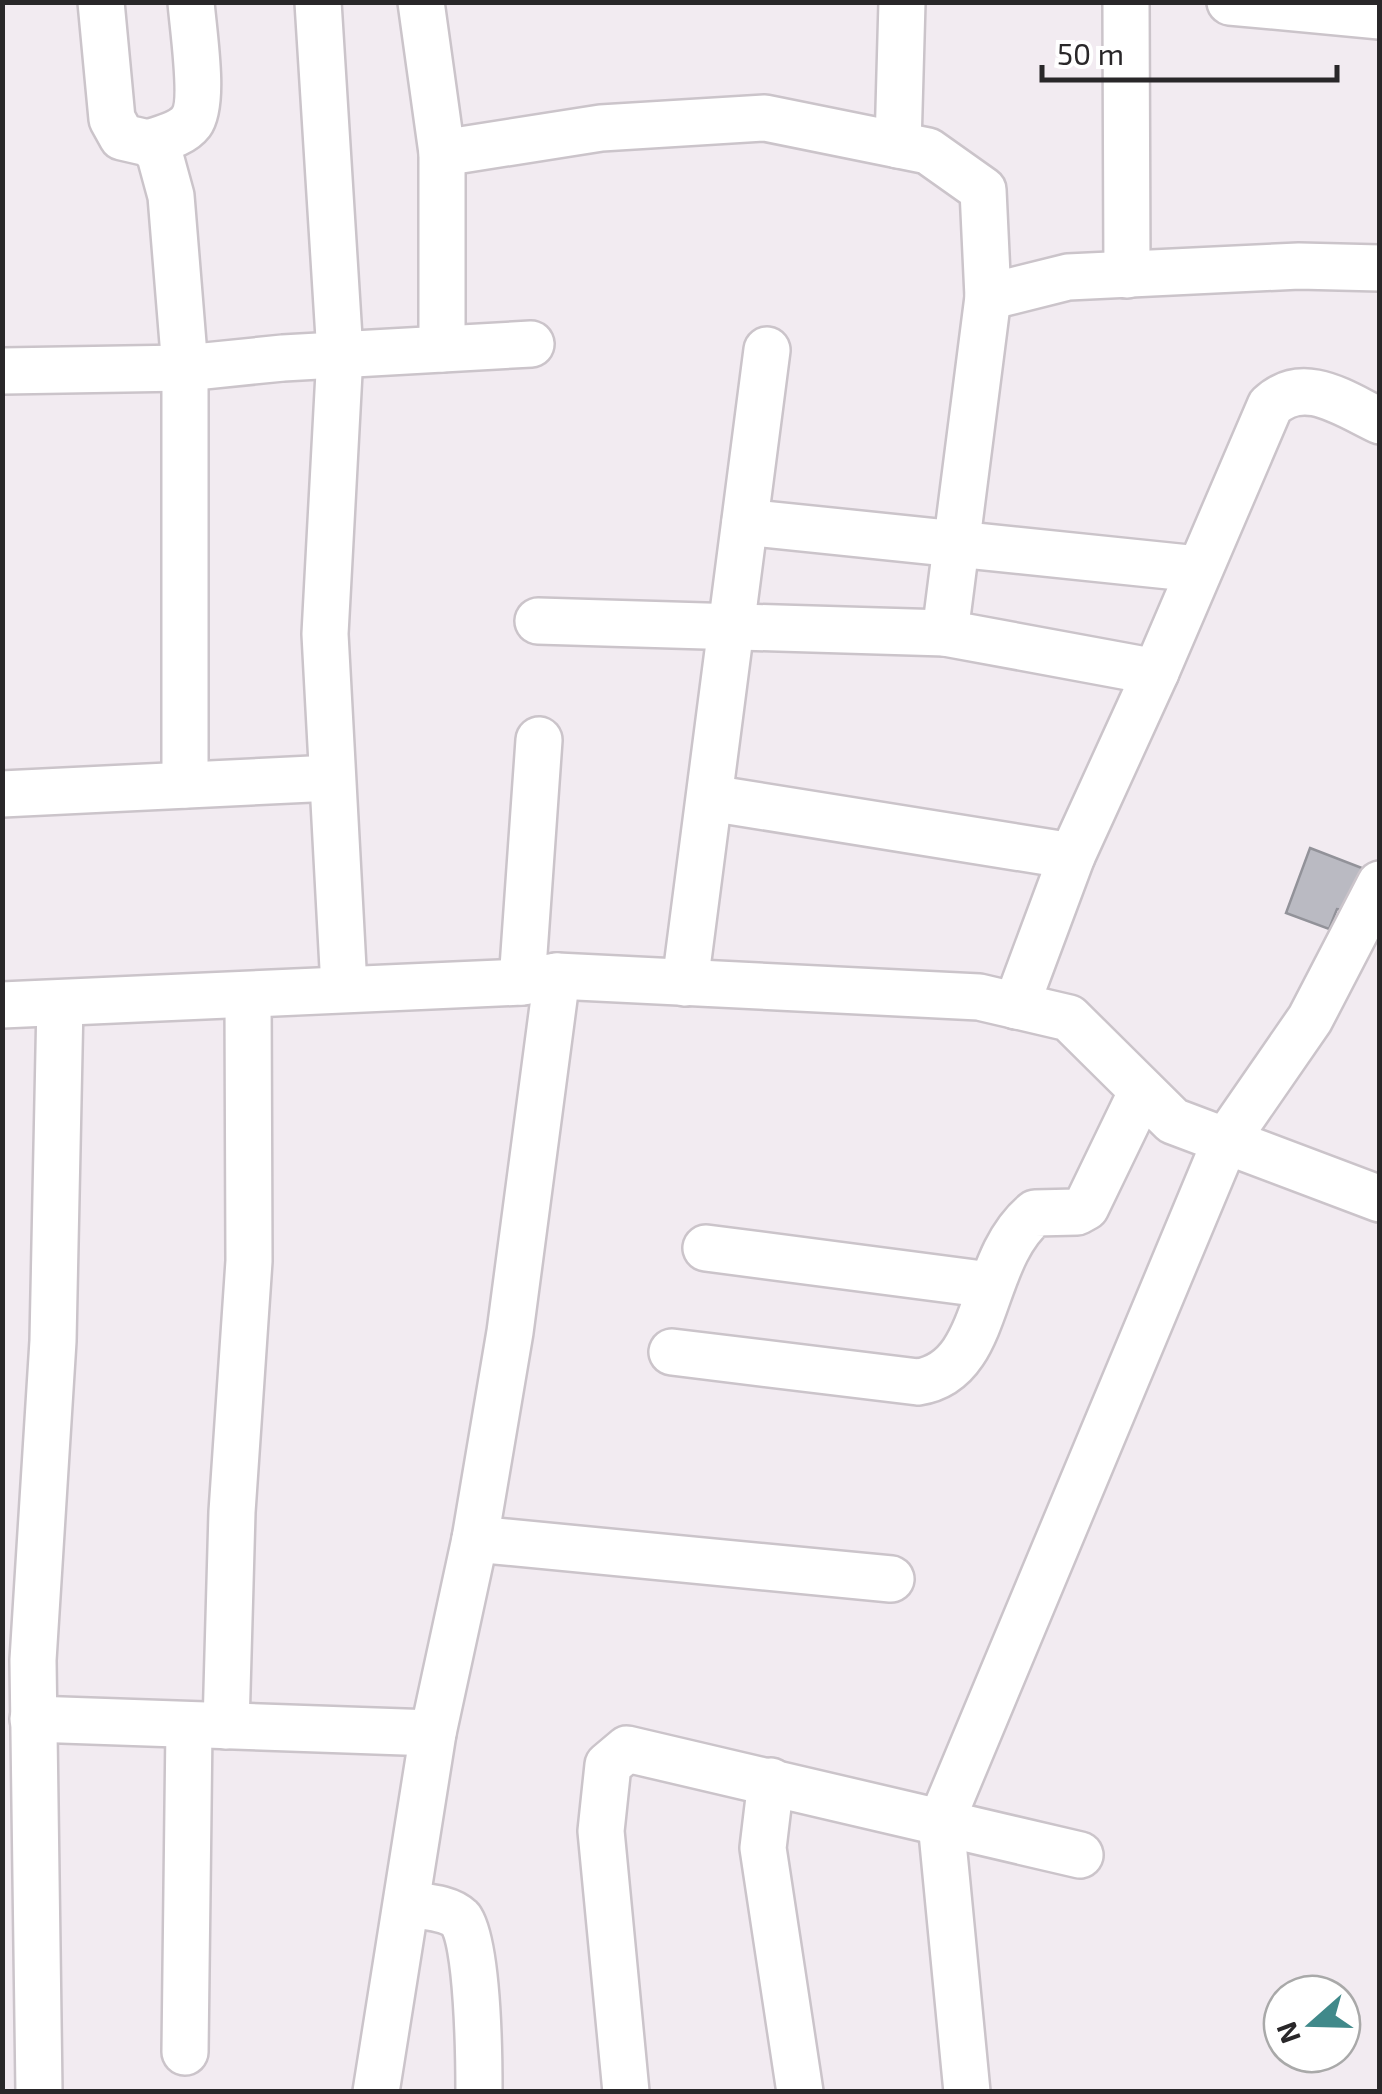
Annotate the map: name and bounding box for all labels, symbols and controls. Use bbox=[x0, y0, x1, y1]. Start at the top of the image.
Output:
scale bar bbox=[1042, 20, 1337, 82]
text: 50 m bbox=[1057, 35, 1124, 71]
north arrow bbox=[1262, 1974, 1362, 2074]
text: N bbox=[1268, 2018, 1307, 2048]

